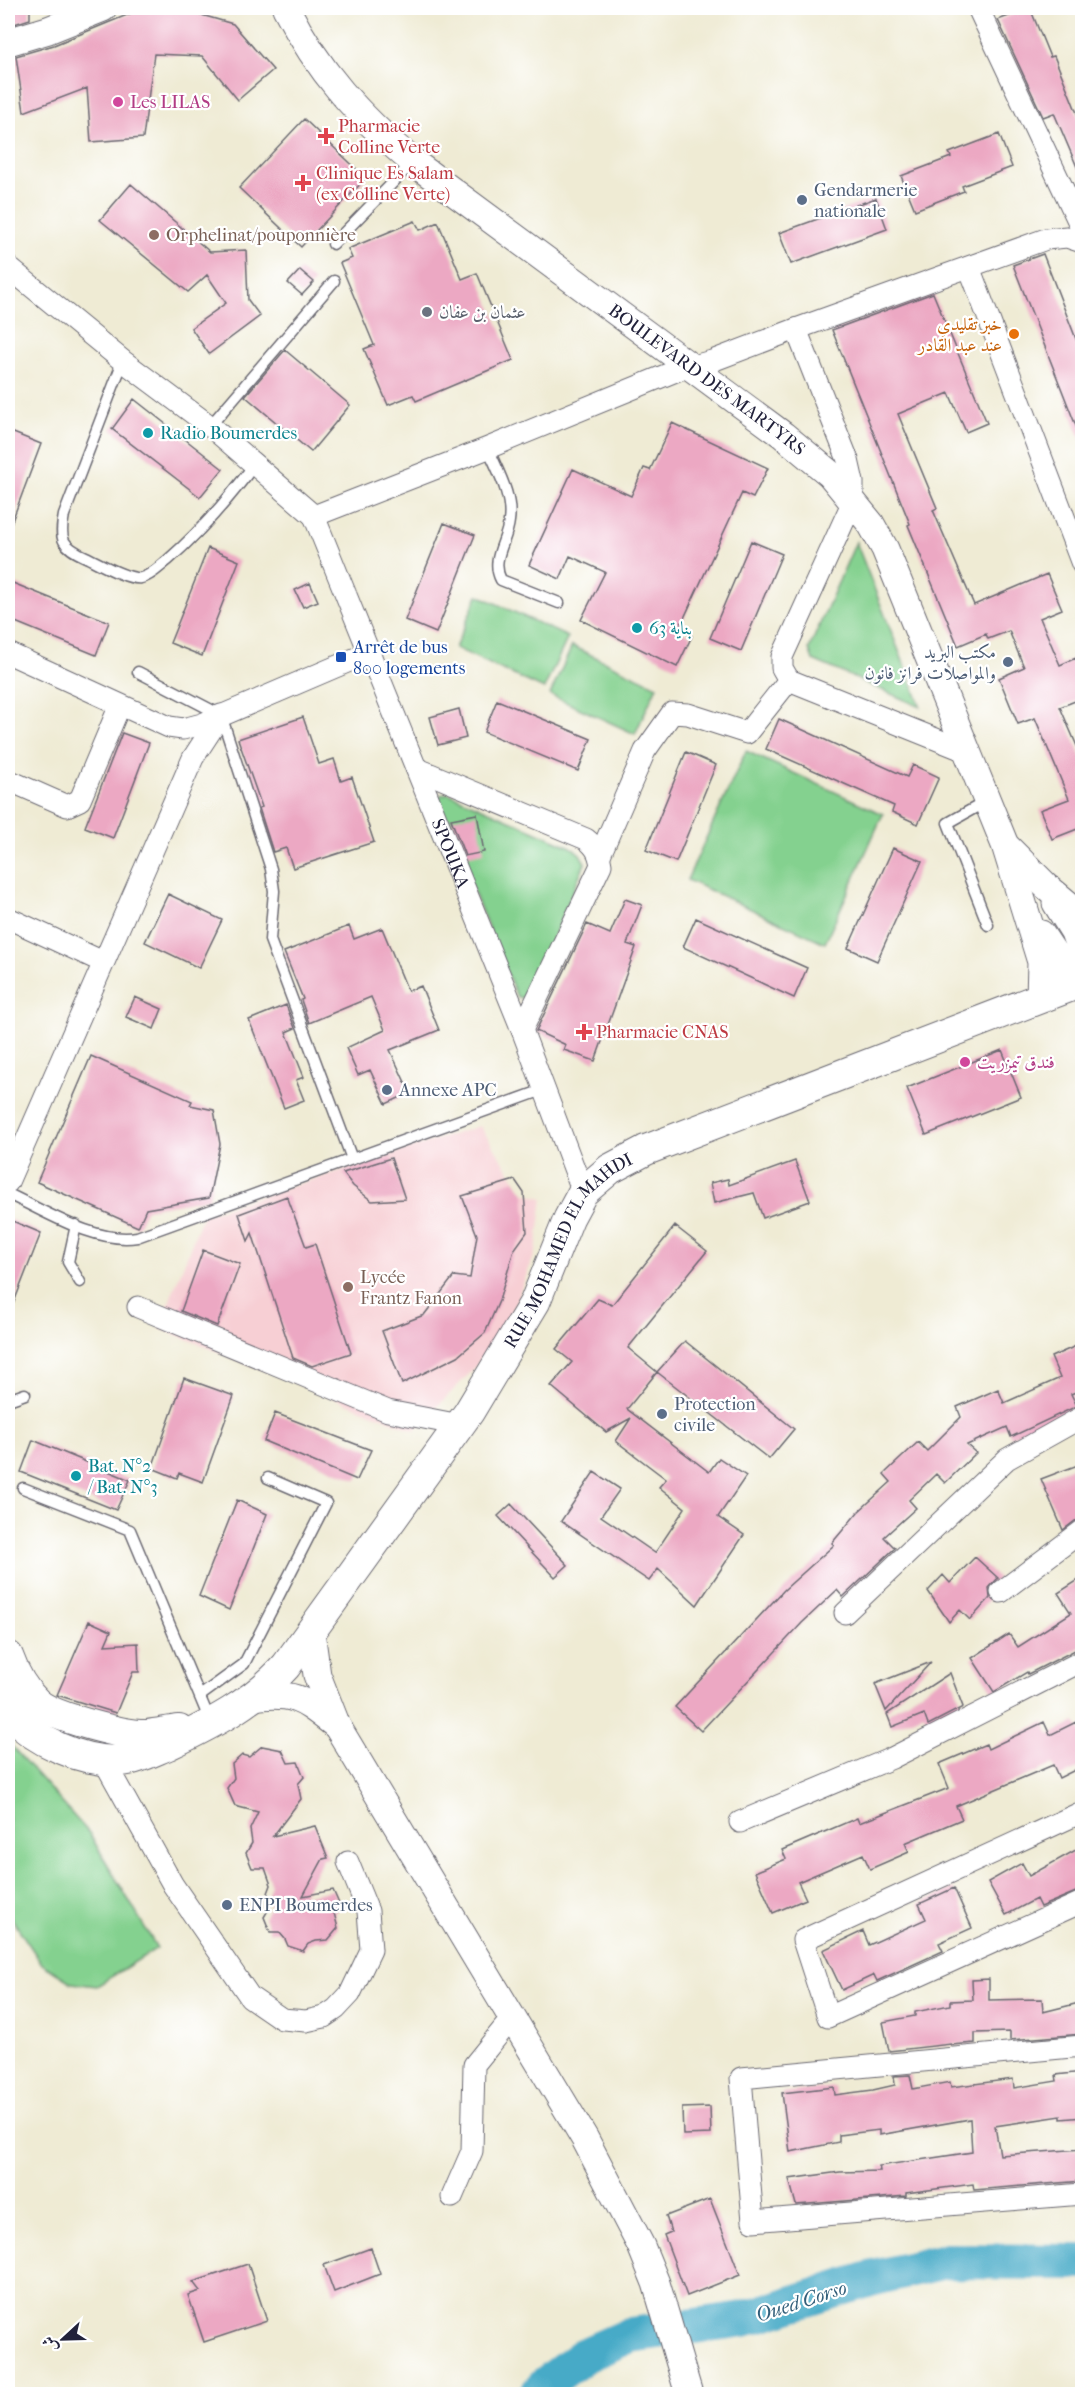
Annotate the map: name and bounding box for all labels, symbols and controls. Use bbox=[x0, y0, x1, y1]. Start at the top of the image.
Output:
place label: Les LILAS bbox=[130, 92, 210, 113]
marker: Les LILAS bbox=[111, 95, 125, 109]
place label: Pharmacie Colline Verte bbox=[338, 116, 440, 158]
marker: Pharmacie Colline Verte bbox=[319, 129, 333, 143]
place label: Clinique Es Salam (ex Colline Verte) bbox=[316, 163, 454, 205]
marker: Clinique Es Salam (ex Colline Verte) bbox=[294, 174, 312, 192]
place label: Gendarmerie nationale bbox=[814, 180, 917, 222]
marker: Gendarmerie nationale bbox=[795, 193, 809, 207]
place label: Orphelinat/pouponnière bbox=[166, 225, 356, 246]
marker: Orphelinat/pouponnière bbox=[147, 228, 161, 242]
street label: BOULEVARD DES MARTYRS bbox=[604, 300, 809, 460]
place label: عثمان بن عفان bbox=[439, 302, 526, 323]
marker: عثمان بن عفان bbox=[420, 305, 434, 319]
place label: خبز تقليدي عند عبد القادر bbox=[916, 314, 1002, 356]
marker: خبز تقليدي عند عبد القادر bbox=[1007, 327, 1021, 341]
place label: Radio Boumerdes bbox=[160, 423, 297, 444]
marker: Radio Boumerdes bbox=[141, 426, 155, 440]
place label: بناية 63 bbox=[649, 618, 692, 639]
marker: بناية 63 bbox=[630, 621, 644, 635]
place label: Arrêt de bus 800 logements bbox=[352, 637, 466, 679]
place label: مكتب البريد والمواصلات فرانز فانون bbox=[864, 642, 996, 685]
marker: Arrêt de bus 800 logements bbox=[334, 650, 348, 664]
marker: مكتب البريد والمواصلات فرانز فانون bbox=[1001, 655, 1015, 669]
street label: SPOUKA bbox=[427, 816, 474, 892]
place label: Pharmacie CNAS bbox=[596, 1022, 729, 1043]
marker: Pharmacie CNAS bbox=[577, 1025, 591, 1039]
place label: فندق تيمزريت bbox=[977, 1052, 1055, 1074]
marker: فندق تيمزريت bbox=[958, 1055, 972, 1069]
place label: Annexe APC bbox=[398, 1080, 497, 1101]
marker: Annexe APC bbox=[380, 1083, 394, 1097]
street label: RUE MOHAMED EL MAHDI bbox=[500, 1149, 636, 1352]
place label: Lycée Frantz Fanon bbox=[360, 1267, 462, 1309]
marker: Lycée Frantz Fanon bbox=[341, 1280, 355, 1294]
place label: Protection civile bbox=[674, 1394, 756, 1436]
marker: Protection civile bbox=[655, 1407, 669, 1421]
place label: Bat. N°2 / Bat. N°3 bbox=[87, 1456, 158, 1498]
marker: Bat. N°2 / Bat. N°3 bbox=[69, 1469, 83, 1483]
place label: ENPI Boumerdes bbox=[239, 1895, 373, 1916]
marker: ENPI Boumerdes bbox=[220, 1898, 234, 1912]
water label: Oued Corso bbox=[753, 2276, 849, 2327]
north arrow bbox=[33, 2309, 93, 2369]
text: ش bbox=[38, 2334, 61, 2355]

